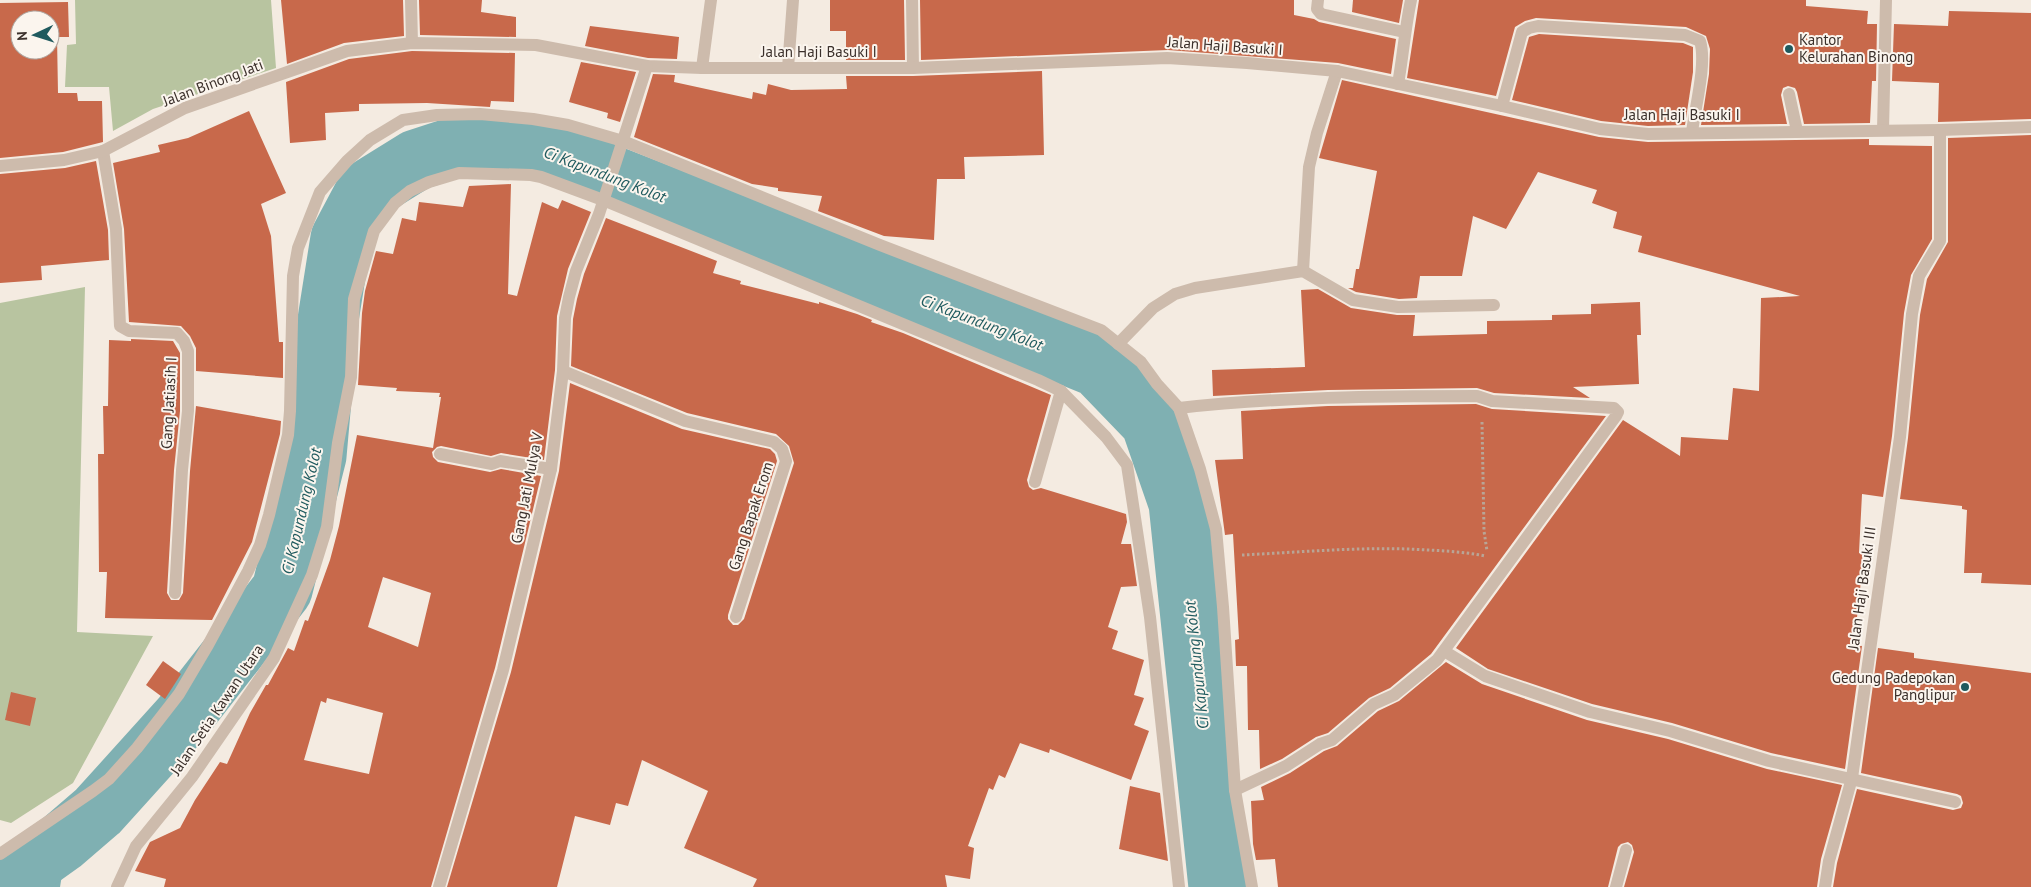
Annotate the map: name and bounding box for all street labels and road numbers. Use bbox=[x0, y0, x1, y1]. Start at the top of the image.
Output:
street label: Jalan Haji Basuki I bbox=[1166, 32, 1283, 59]
street label: Jalan Haji Basuki I bbox=[760, 42, 877, 61]
street label: Jalan Binong Jati bbox=[159, 55, 266, 111]
street label: Jalan Haji Basuki I bbox=[1623, 105, 1740, 124]
street label: Gang Jatiasih I bbox=[157, 356, 180, 449]
street label: Gang Jati Mulya V bbox=[506, 430, 547, 545]
street label: Gang Bapak Erom bbox=[724, 459, 777, 572]
street label: Jalan Haji Basuki III bbox=[1843, 525, 1880, 652]
street label: Jalan Setia Kawan Utara bbox=[165, 641, 267, 780]

